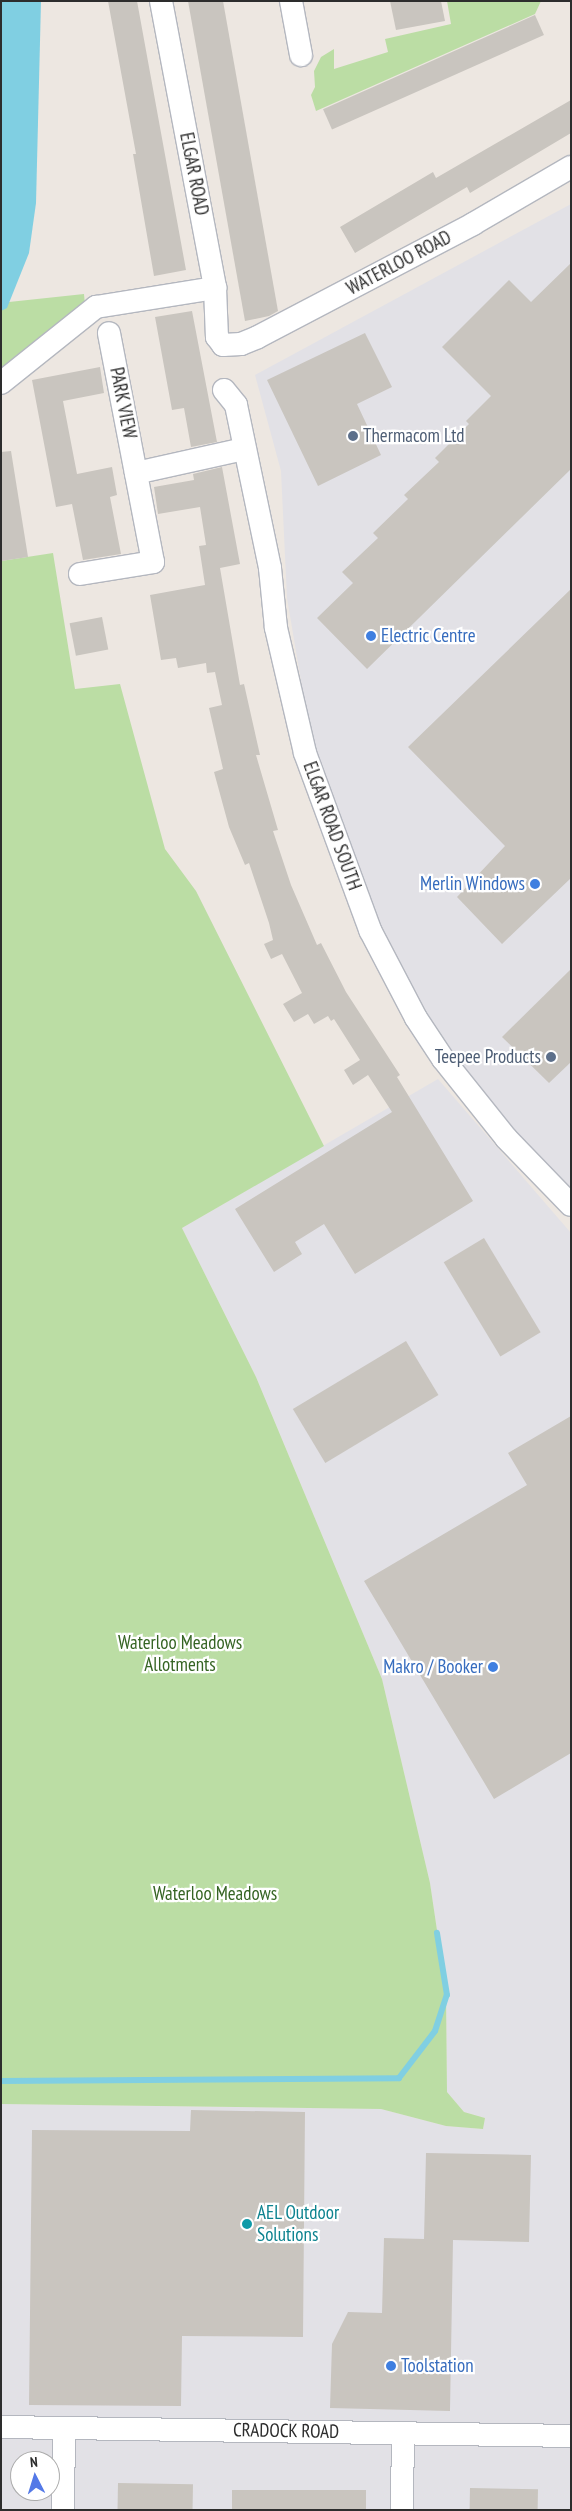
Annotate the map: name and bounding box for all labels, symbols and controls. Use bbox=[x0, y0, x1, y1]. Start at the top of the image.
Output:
street label: ELGAR ROAD bbox=[175, 131, 213, 217]
street label: WATERLOO ROAD bbox=[343, 226, 455, 300]
street label: PARK VIEW bbox=[105, 365, 141, 441]
place label: Thermacom Ltd bbox=[363, 425, 465, 447]
marker: Thermacom Ltd bbox=[347, 430, 359, 442]
place label: Electric Centre bbox=[381, 625, 476, 647]
marker: Electric Centre bbox=[365, 630, 377, 642]
street label: ELGAR ROAD SOUTH bbox=[298, 759, 366, 893]
place label: Merlin Windows bbox=[420, 873, 525, 895]
marker: Merlin Windows bbox=[529, 878, 541, 890]
place label: Teepee Products bbox=[435, 1046, 541, 1068]
marker: Teepee Products bbox=[545, 1051, 557, 1063]
park label: Waterloo Meadows Allotments bbox=[118, 1632, 242, 1676]
place label: Makro / Booker bbox=[383, 1656, 483, 1678]
marker: Makro / Booker bbox=[487, 1661, 499, 1673]
park label: Waterloo Meadows bbox=[153, 1883, 277, 1905]
place label: AEL Outdoor Solutions bbox=[257, 2202, 340, 2246]
marker: AEL Outdoor Solutions bbox=[241, 2218, 253, 2230]
place label: Toolstation bbox=[401, 2355, 474, 2377]
marker: Toolstation bbox=[385, 2360, 397, 2372]
street label: CRADOCK ROAD bbox=[233, 2419, 339, 2443]
north arrow bbox=[10, 2451, 60, 2501]
text: N bbox=[29, 2453, 38, 2471]

